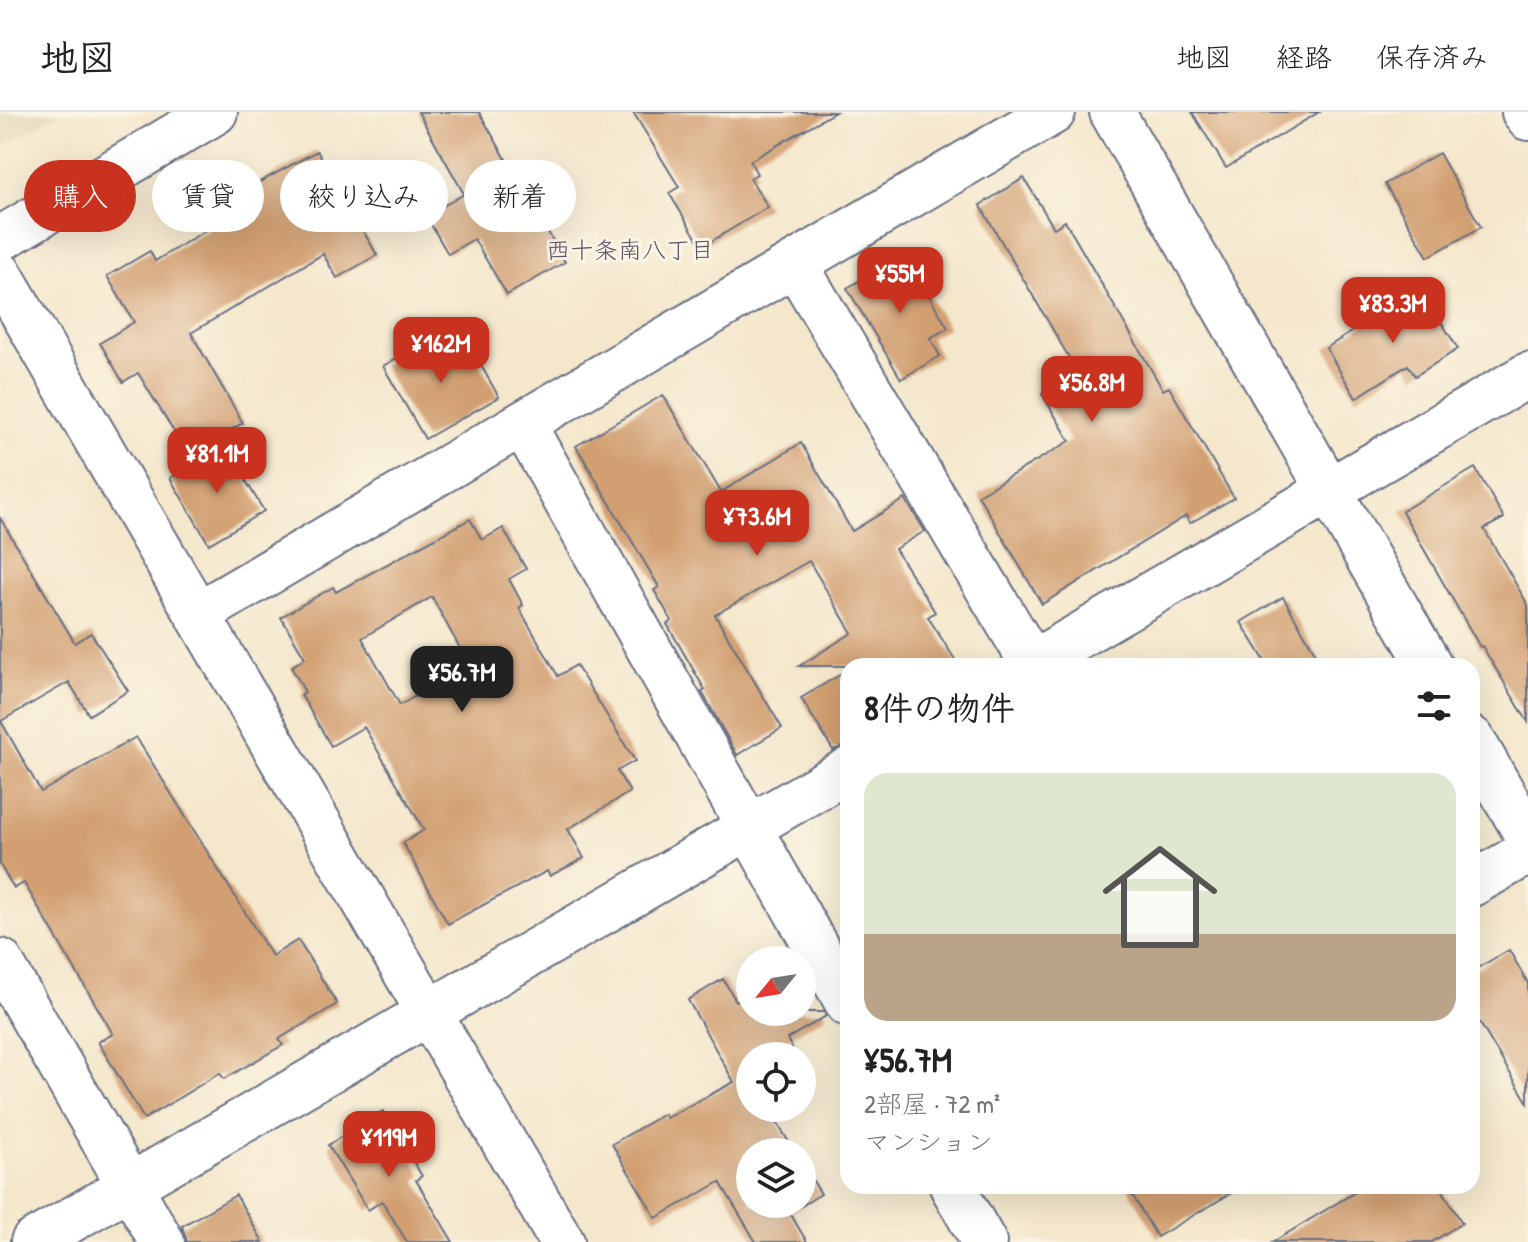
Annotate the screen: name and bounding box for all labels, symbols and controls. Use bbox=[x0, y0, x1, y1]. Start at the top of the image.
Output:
text: 地図 bbox=[40, 31, 116, 83]
text: 地図 bbox=[1176, 38, 1232, 76]
text: 経路 bbox=[1276, 38, 1332, 76]
text: 保存済み bbox=[1376, 38, 1488, 76]
chip: 購入 bbox=[24, 160, 136, 232]
chip: 賃貸 bbox=[152, 160, 264, 232]
chip: 絞り込み bbox=[280, 160, 448, 232]
chip: 新着 bbox=[464, 160, 576, 232]
district label: 西十条南八丁目 bbox=[546, 233, 714, 265]
pin: ¥55M bbox=[853, 247, 947, 315]
text: ¥55M bbox=[875, 255, 925, 290]
pin: ¥83.3M bbox=[1328, 277, 1458, 345]
text: ¥83.3M bbox=[1359, 285, 1427, 320]
pin: ¥162M bbox=[385, 317, 497, 385]
text: ¥162M bbox=[411, 325, 471, 360]
pin: ¥56.8M bbox=[1027, 356, 1157, 424]
text: ¥56.8M bbox=[1059, 364, 1125, 399]
pin: ¥81.1M bbox=[152, 427, 282, 495]
text: ¥81.1M bbox=[185, 435, 249, 470]
pin: ¥73.6M bbox=[692, 490, 822, 558]
text: ¥73.6M bbox=[723, 498, 791, 533]
pin: ¥56.7M bbox=[397, 646, 527, 714]
text: ¥56.7M bbox=[428, 654, 496, 689]
icon: filters bbox=[1412, 684, 1456, 728]
text: 8件の物件 bbox=[864, 685, 1015, 731]
icon: home bbox=[1088, 825, 1232, 969]
north arrow bbox=[736, 946, 816, 1026]
map controls bbox=[736, 946, 816, 1218]
text: ¥56.7M bbox=[864, 1037, 952, 1083]
button: locate bbox=[736, 1042, 816, 1122]
text: 2部屋 · 72 m² bbox=[864, 1086, 1000, 1121]
pin: ¥119M bbox=[333, 1111, 445, 1179]
text: ¥119M bbox=[361, 1119, 417, 1154]
text: マンション bbox=[864, 1124, 993, 1159]
button: layers bbox=[736, 1138, 816, 1218]

